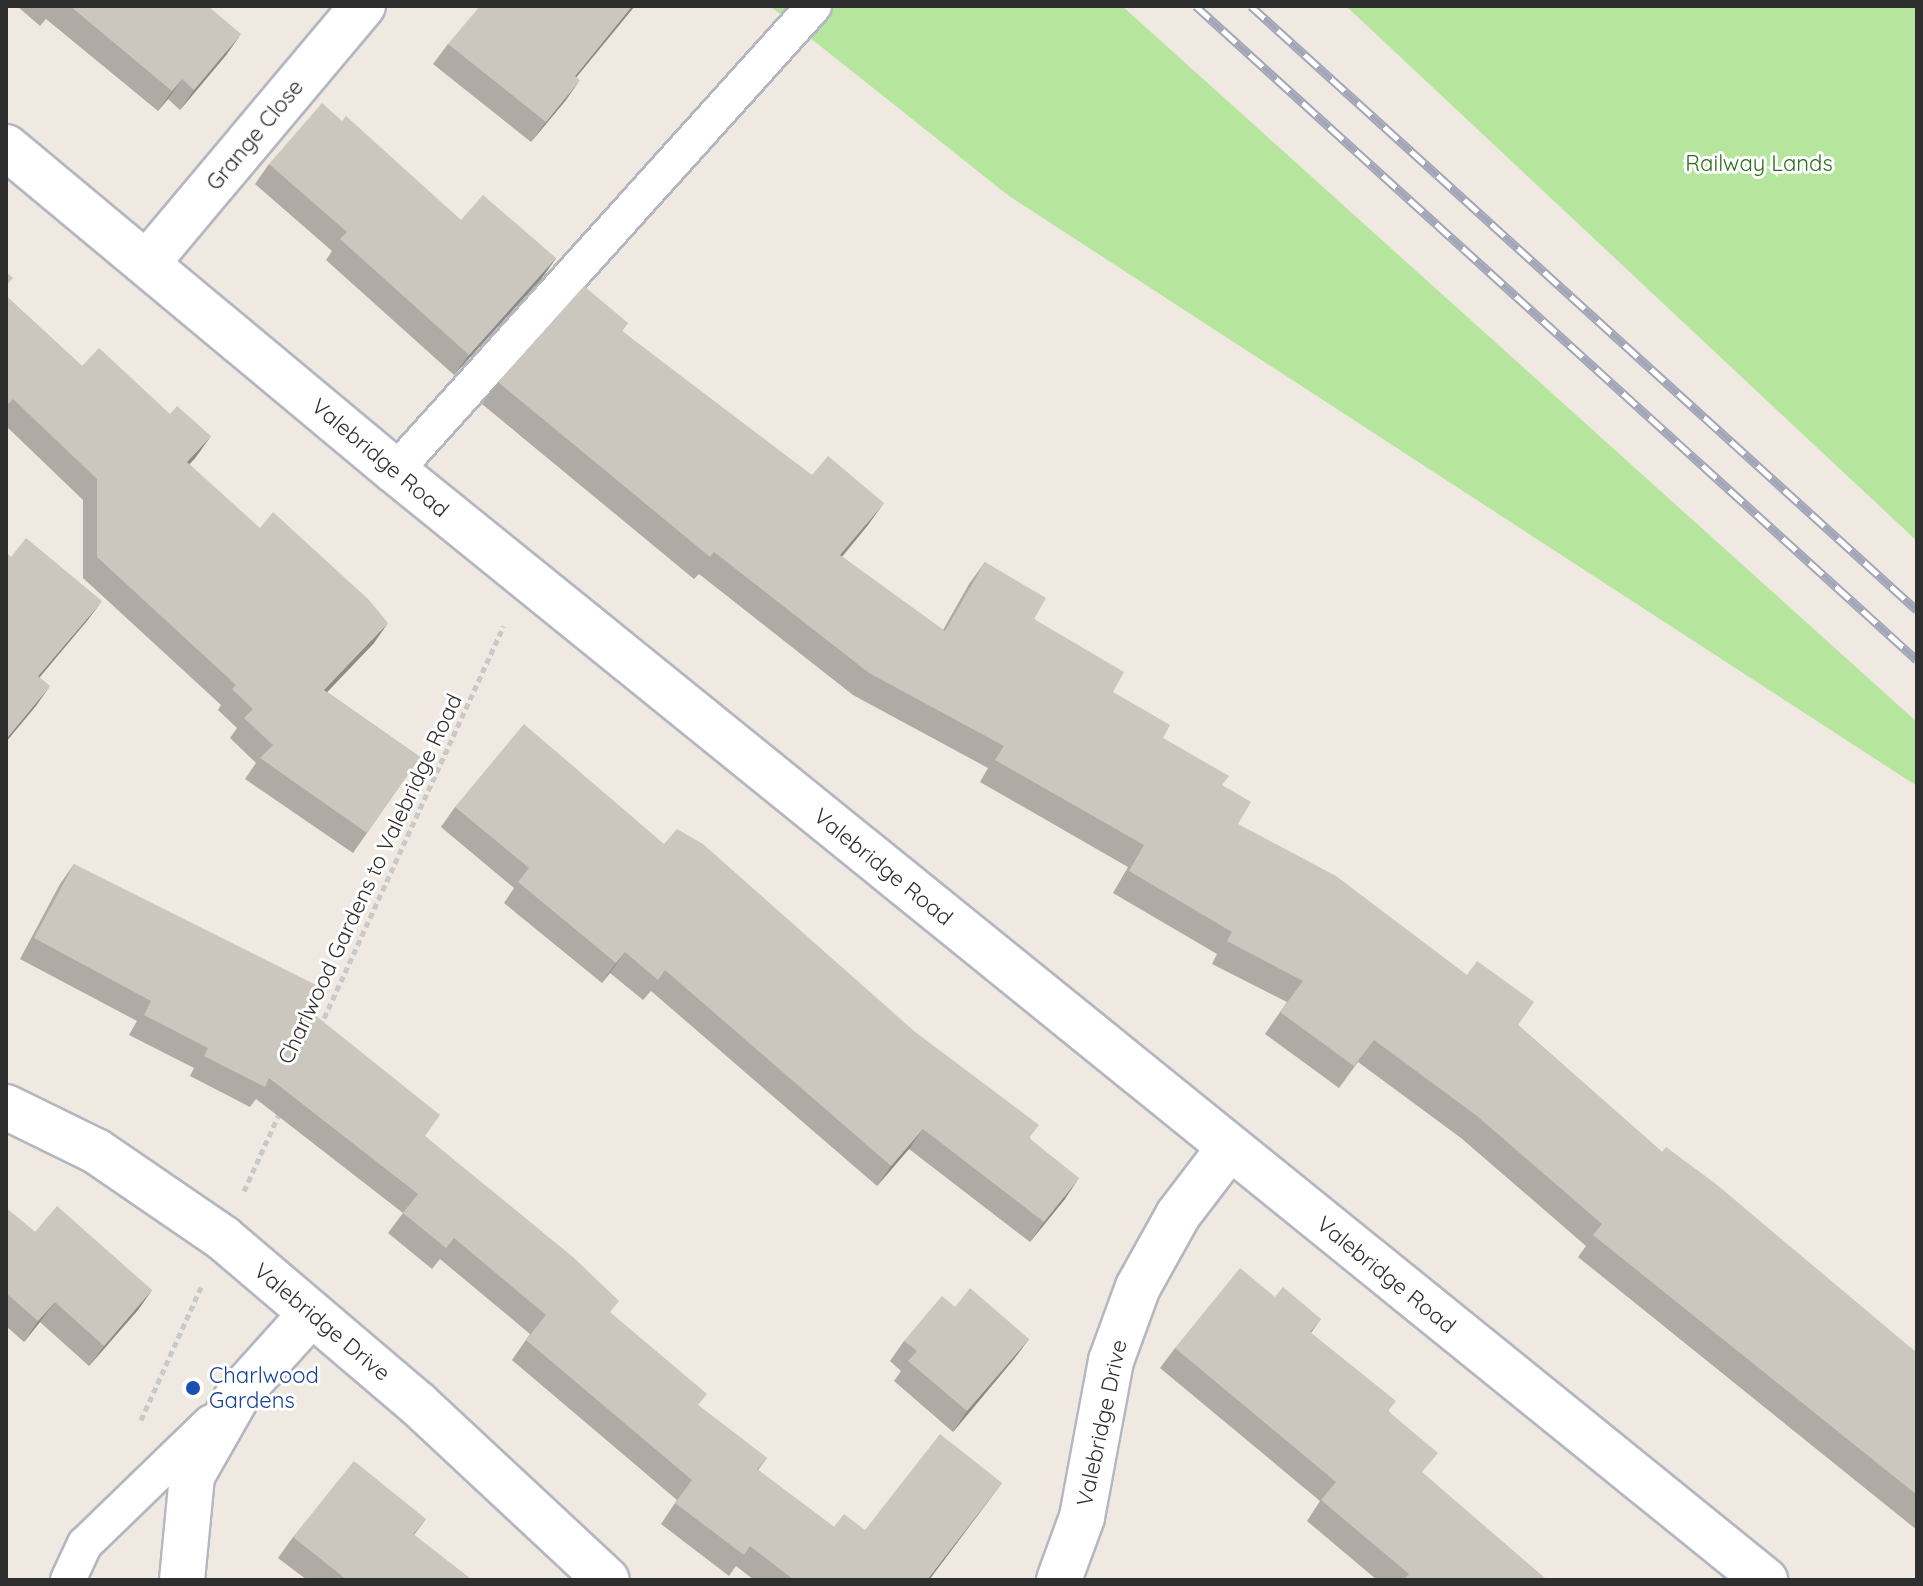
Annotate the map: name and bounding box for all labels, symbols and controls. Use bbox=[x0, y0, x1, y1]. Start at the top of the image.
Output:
street label: Grange Close bbox=[201, 74, 309, 196]
park label: Railway Lands bbox=[1685, 151, 1833, 177]
street label: Valebridge Road bbox=[306, 393, 454, 523]
street label: Charlwood Gardens to Valebridge Road bbox=[272, 690, 468, 1068]
street label: Valebridge Road bbox=[808, 803, 958, 931]
street label: Valebridge Road bbox=[1311, 1211, 1461, 1339]
street label: Valebridge Drive bbox=[249, 1257, 395, 1387]
street label: Valebridge Drive bbox=[1071, 1337, 1133, 1509]
place label: Charlwood Gardens bbox=[209, 1362, 319, 1414]
marker: Charlwood Gardens bbox=[184, 1379, 202, 1397]

